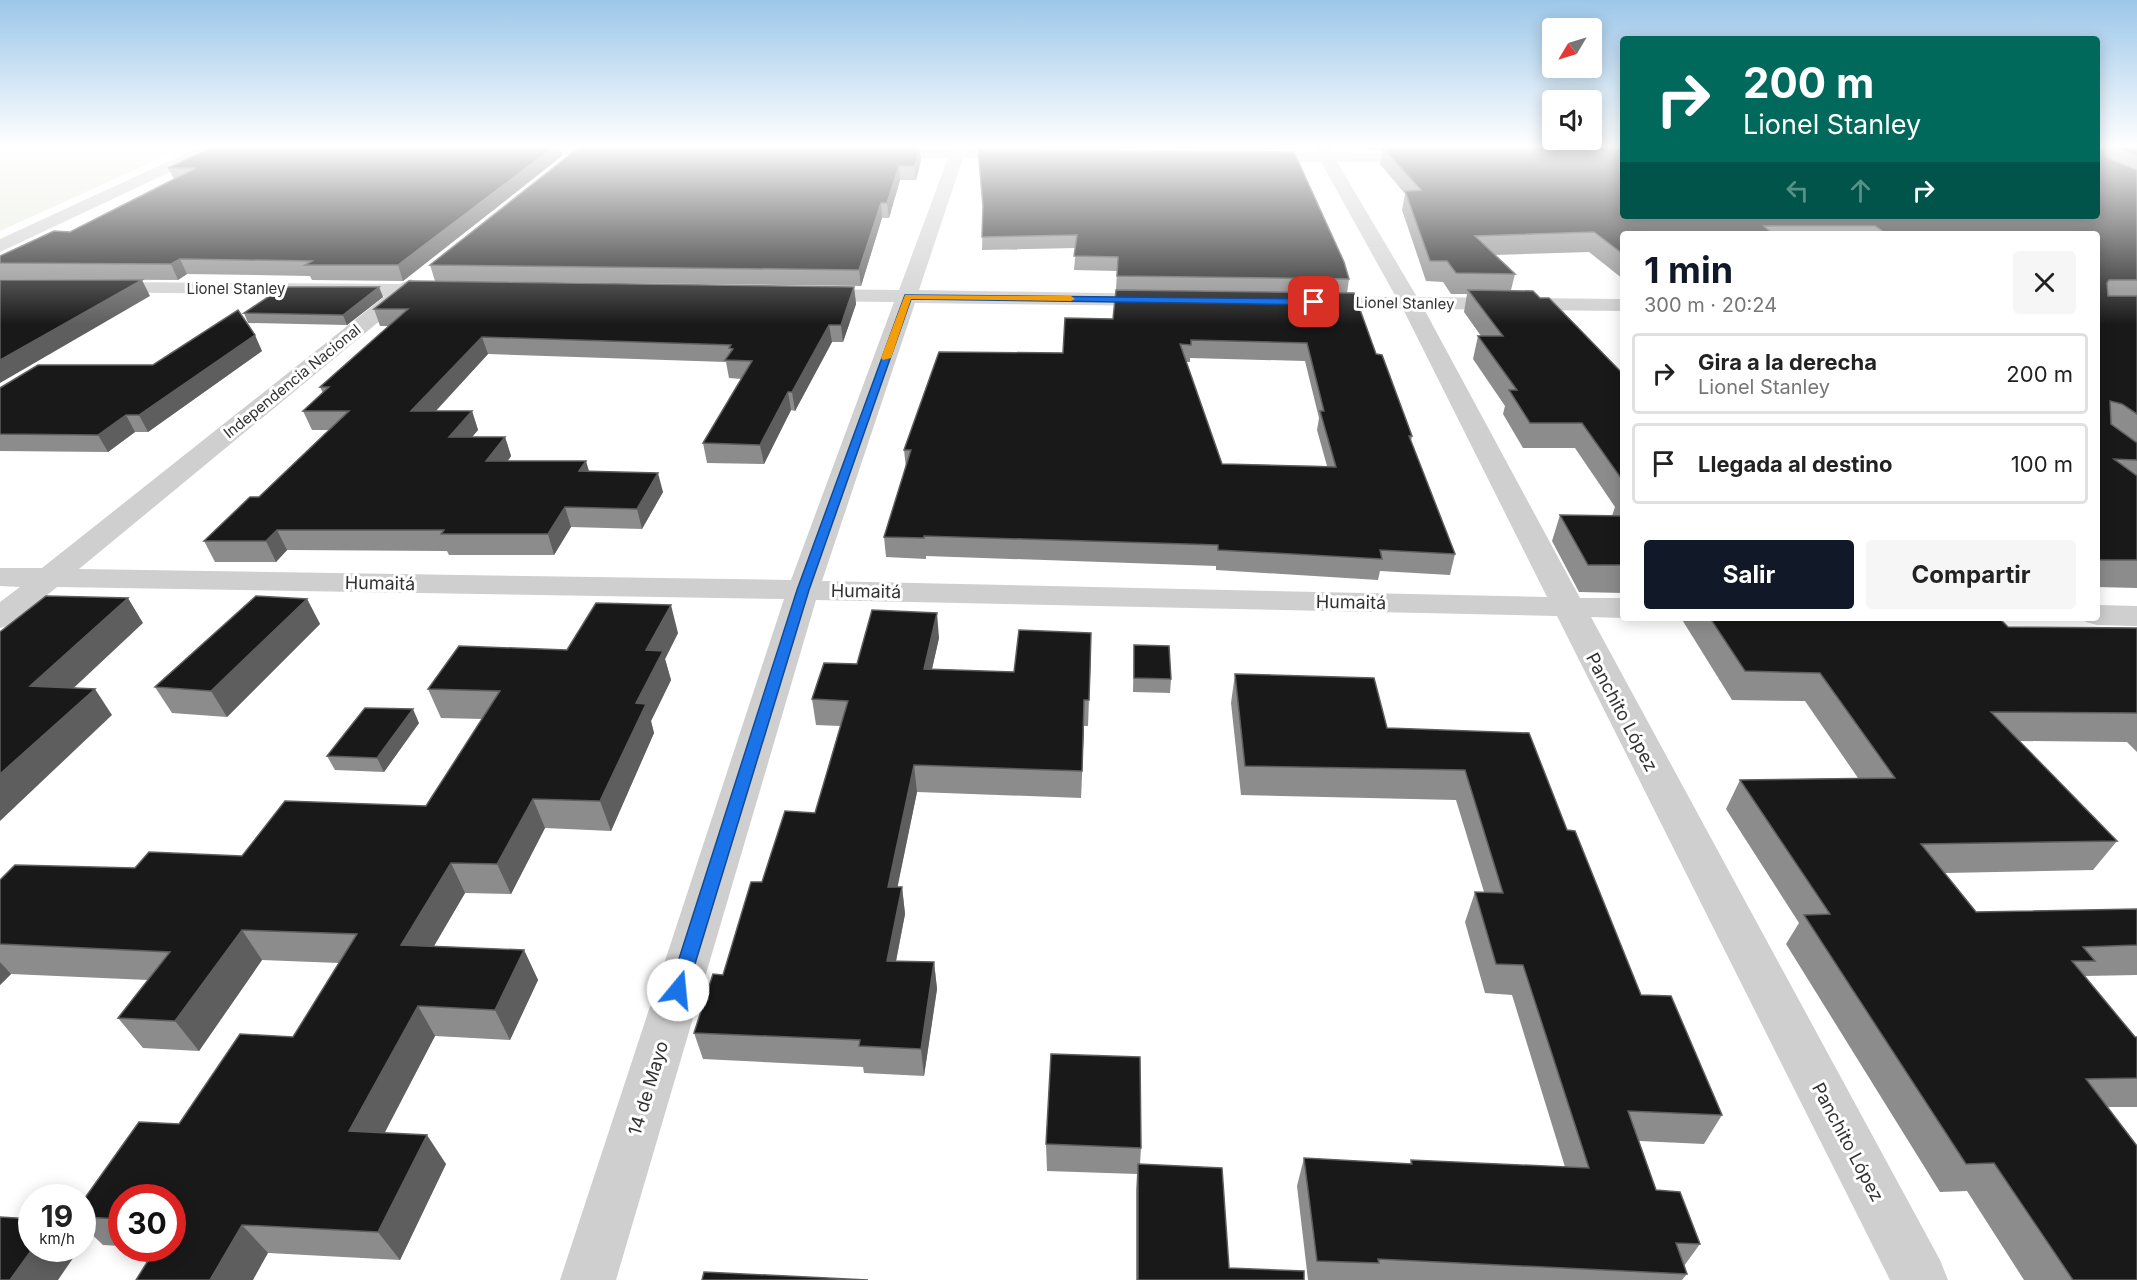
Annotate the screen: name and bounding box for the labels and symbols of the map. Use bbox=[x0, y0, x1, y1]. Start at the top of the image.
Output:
north arrow bbox=[1542, 18, 1602, 78]
pin bbox=[1288, 276, 1339, 327]
street label: Lionel Stanley bbox=[187, 279, 286, 298]
street label: Lionel Stanley bbox=[1355, 293, 1455, 313]
street label: Independencia Nacional bbox=[220, 320, 364, 442]
street label: Humaitá bbox=[345, 572, 415, 594]
street label: Humaitá bbox=[831, 580, 901, 602]
street label: Humaitá bbox=[1316, 591, 1386, 613]
street label: Panchito López bbox=[1582, 649, 1662, 775]
position arrow bbox=[646, 958, 710, 1022]
street label: 14 de Mayo bbox=[624, 1038, 672, 1138]
street label: Panchito López bbox=[1808, 1079, 1888, 1205]
speed limit sign: 30 bbox=[108, 1184, 186, 1262]

